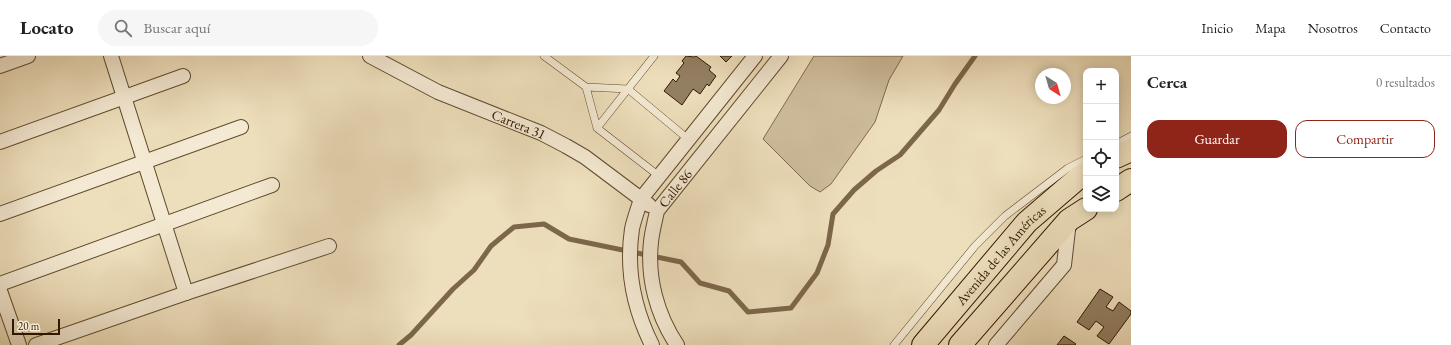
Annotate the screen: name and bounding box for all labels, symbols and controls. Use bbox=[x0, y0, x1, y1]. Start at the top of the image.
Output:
search box bbox=[98, 10, 378, 46]
text: Locato bbox=[20, 15, 74, 40]
icon: search bbox=[112, 17, 134, 39]
text: Buscar aquí bbox=[144, 18, 210, 37]
text: Inicio bbox=[1202, 19, 1233, 37]
text: Mapa bbox=[1255, 19, 1286, 37]
text: Nosotros bbox=[1308, 19, 1358, 37]
text: Contacto bbox=[1380, 19, 1431, 37]
north arrow bbox=[1035, 68, 1071, 104]
map controls bbox=[1083, 68, 1119, 212]
button: + bbox=[1083, 68, 1119, 104]
text: Cerca bbox=[1147, 71, 1187, 93]
text: 0 resultados bbox=[1376, 74, 1435, 91]
button: − bbox=[1083, 104, 1119, 140]
street label: Carrera 31 bbox=[489, 105, 549, 143]
button: Guardar bbox=[1147, 120, 1287, 158]
button: Compartir bbox=[1295, 120, 1435, 158]
button: locate bbox=[1083, 140, 1119, 176]
street label: Calle 86 bbox=[654, 165, 696, 211]
button: layers bbox=[1083, 176, 1119, 212]
street label: Avenida de las Américas bbox=[951, 201, 1050, 310]
scale bar bbox=[12, 317, 60, 336]
text: 20 m bbox=[18, 319, 39, 333]

